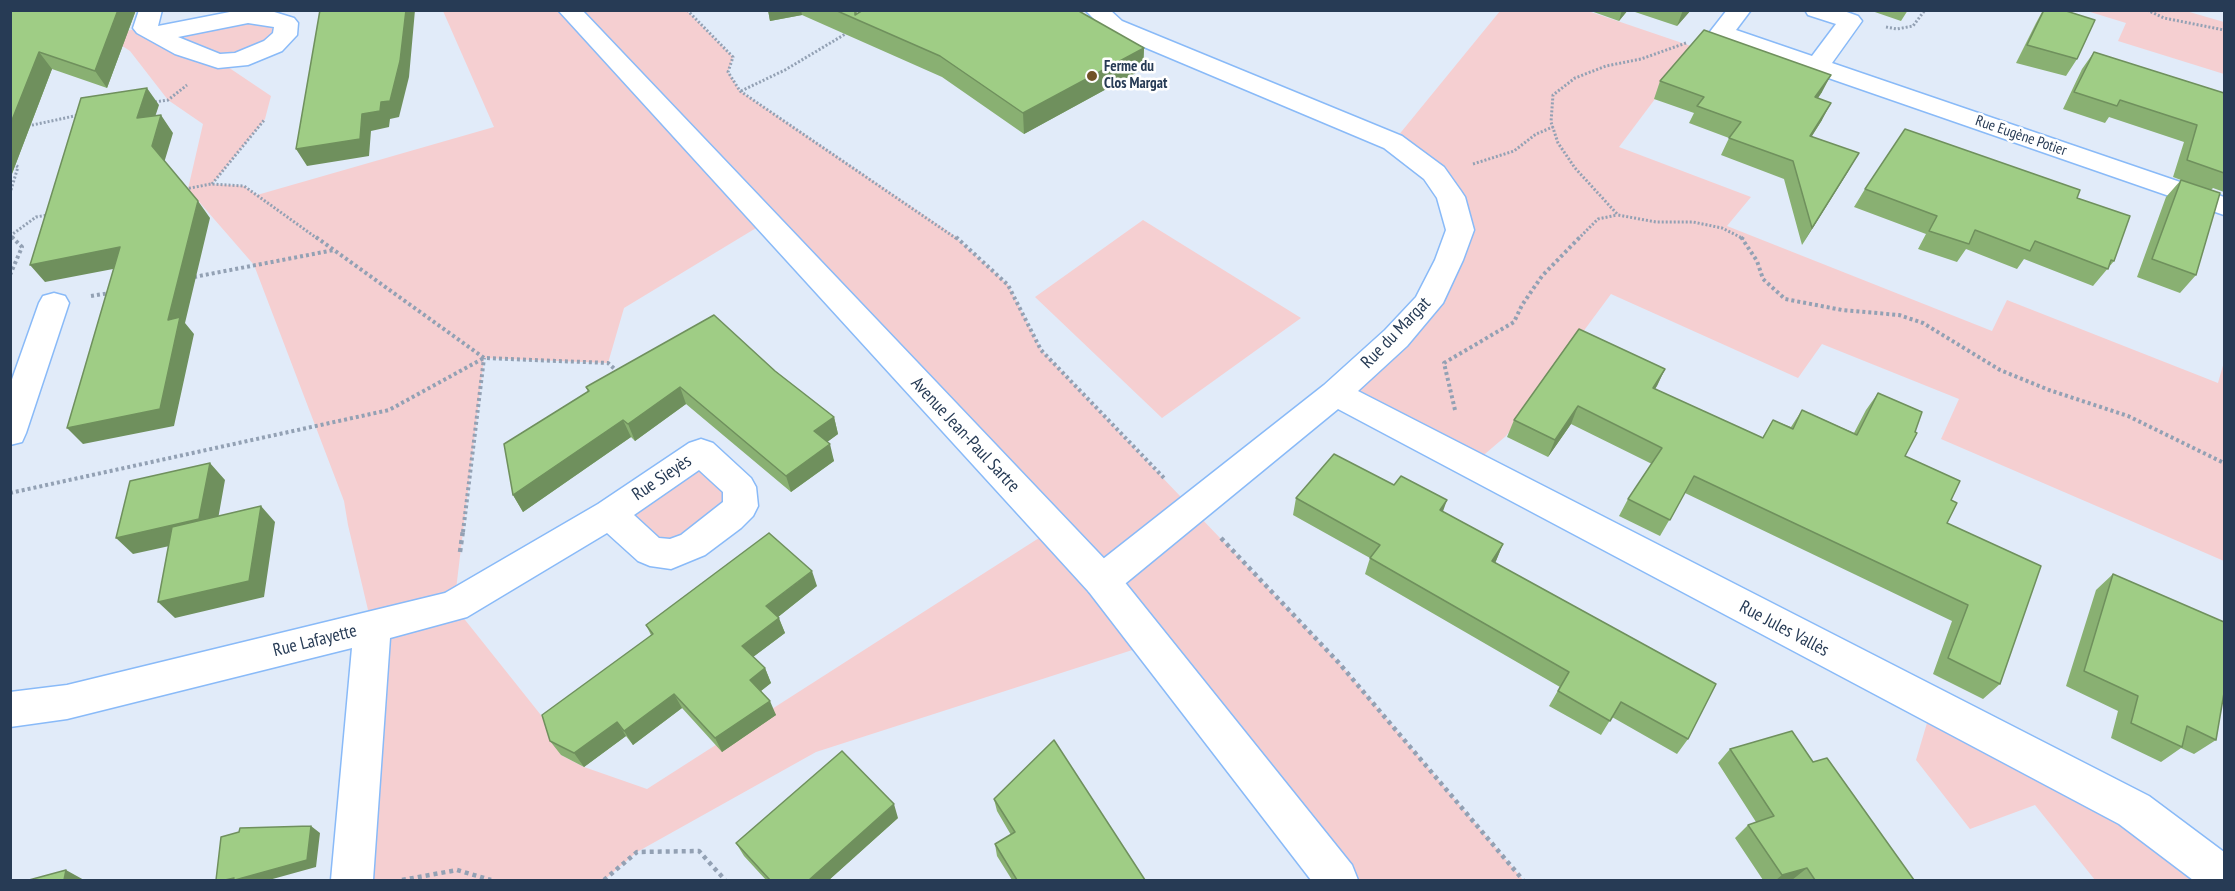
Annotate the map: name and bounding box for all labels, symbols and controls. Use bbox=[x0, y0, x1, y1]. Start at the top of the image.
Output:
place label: Ferme du Clos Margat bbox=[1104, 58, 1167, 93]
marker: Ferme du Clos Margat bbox=[1085, 69, 1099, 83]
street label: Rue Eugène Potier bbox=[1973, 112, 2069, 160]
street label: Rue du Margat bbox=[1357, 293, 1435, 373]
street label: Avenue Jean-Paul Sartre bbox=[906, 373, 1024, 497]
street label: Rue Sieyès bbox=[628, 450, 696, 506]
street label: Rue Jules Vallès bbox=[1736, 596, 1832, 662]
street label: Rue Lafayette bbox=[271, 620, 359, 662]

